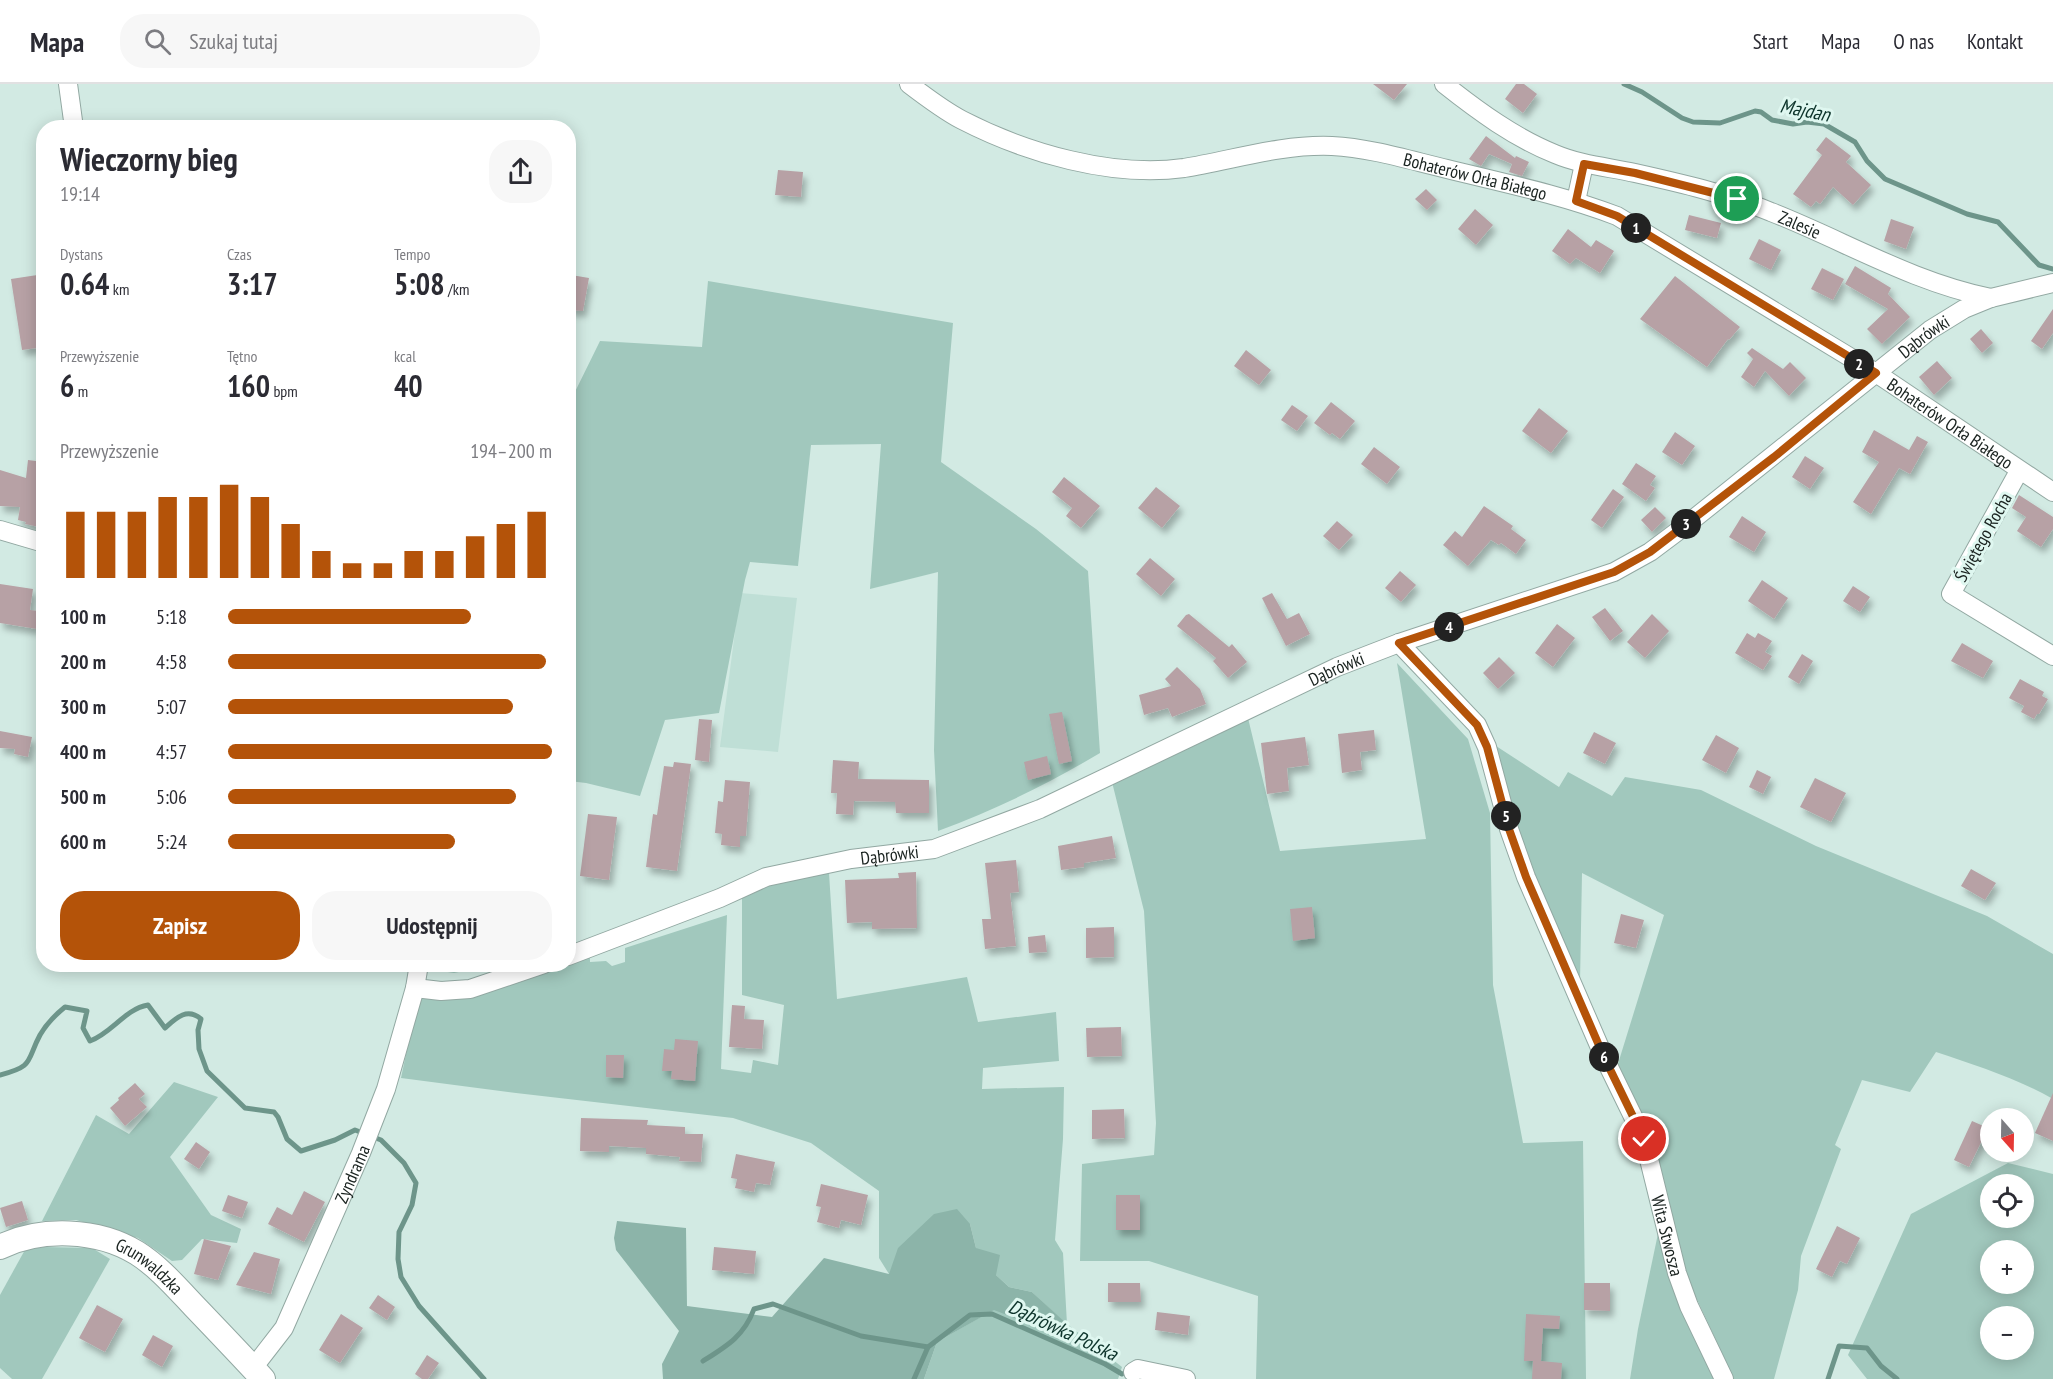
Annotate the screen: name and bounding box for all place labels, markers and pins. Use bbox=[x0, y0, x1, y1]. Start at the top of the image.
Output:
pin bbox=[1711, 173, 1762, 224]
pin: 1 bbox=[1621, 213, 1651, 243]
pin: 2 bbox=[1844, 349, 1874, 379]
pin: 3 bbox=[1671, 509, 1701, 539]
pin: 4 bbox=[1434, 612, 1464, 642]
pin: 5 bbox=[1491, 801, 1521, 831]
pin: 6 bbox=[1589, 1042, 1619, 1072]
pin bbox=[1618, 1113, 1669, 1164]

